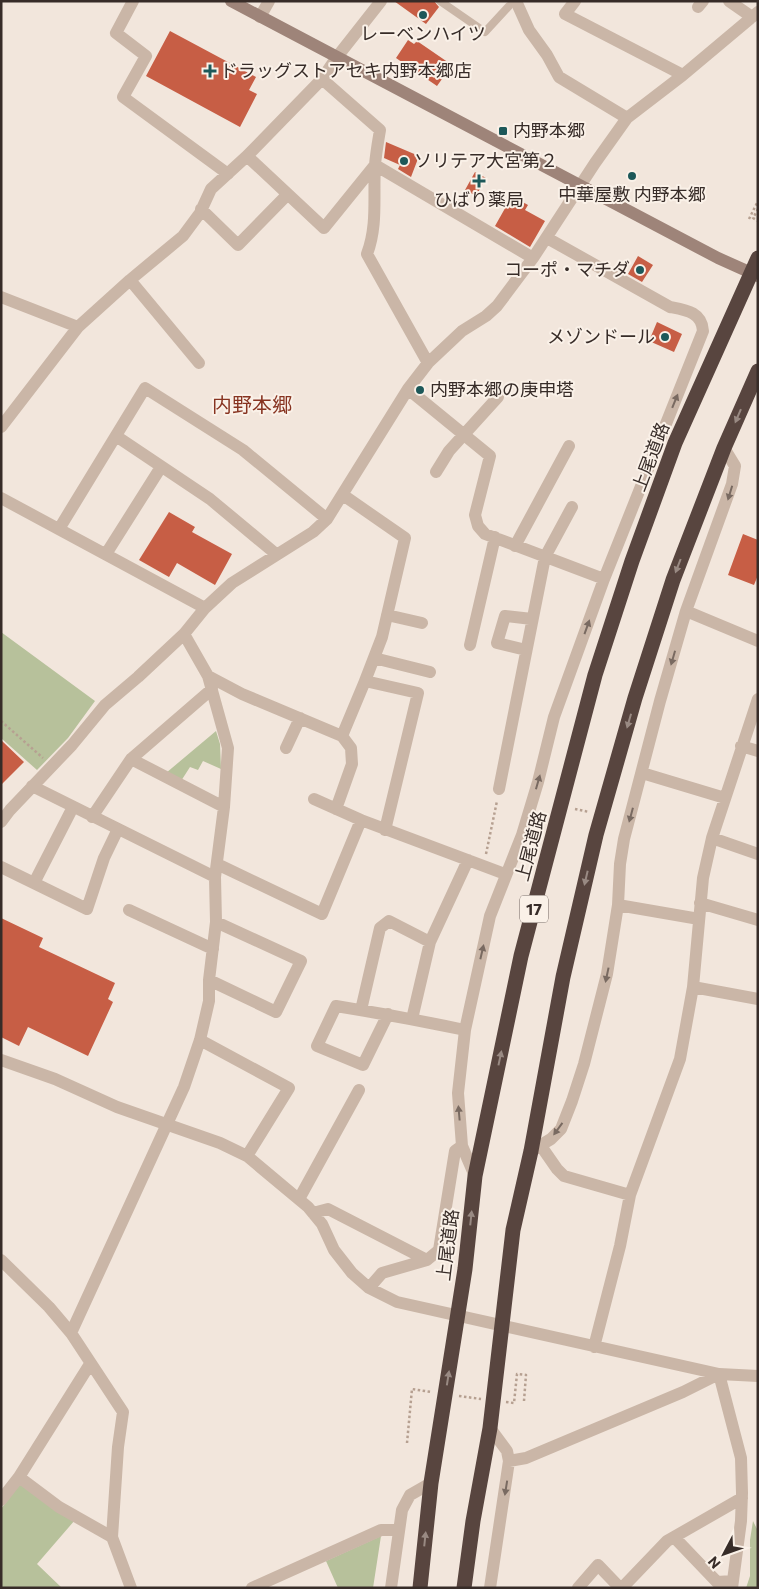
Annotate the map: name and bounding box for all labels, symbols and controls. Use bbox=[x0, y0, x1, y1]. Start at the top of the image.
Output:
marker: レーベンハイツ bbox=[417, 9, 429, 21]
place label: レーベンハイツ bbox=[360, 22, 486, 44]
place label: ドラッグストアセキ内野本郷店 bbox=[220, 59, 472, 81]
marker: ドラッグストアセキ内野本郷店 bbox=[204, 65, 216, 77]
place label: 内野本郷 bbox=[513, 119, 585, 141]
marker: 内野本郷 bbox=[497, 125, 509, 137]
place label: ソリテア大宮第２ bbox=[414, 149, 558, 171]
marker: ソリテア大宮第２ bbox=[398, 155, 410, 167]
marker: 中華屋敷 内野本郷 bbox=[626, 170, 638, 182]
marker: ひばり薬局 bbox=[473, 175, 485, 187]
place label: 中華屋敷 内野本郷 bbox=[558, 183, 706, 205]
place label: ひばり薬局 bbox=[434, 188, 524, 210]
place label: コーポ・マチダ bbox=[504, 258, 630, 280]
marker: コーポ・マチダ bbox=[634, 264, 646, 276]
place label: メゾンドール bbox=[547, 325, 655, 347]
marker: メゾンドール bbox=[659, 331, 671, 343]
place label: 内野本郷の庚申塔 bbox=[430, 378, 574, 400]
marker: 内野本郷の庚申塔 bbox=[414, 384, 426, 396]
district label: 内野本郷 bbox=[212, 392, 292, 416]
one-way arrow bbox=[671, 394, 679, 408]
one-way arrow bbox=[734, 409, 742, 423]
street label: 上尾道路 bbox=[627, 419, 673, 494]
one-way arrow bbox=[725, 486, 733, 501]
one-way arrow bbox=[674, 559, 681, 574]
one-way arrow bbox=[583, 619, 591, 634]
one-way arrow bbox=[668, 651, 676, 666]
one-way arrow bbox=[624, 714, 632, 729]
one-way arrow bbox=[534, 774, 542, 789]
street label: 上尾道路 bbox=[510, 808, 550, 883]
one-way arrow bbox=[626, 808, 634, 823]
one-way arrow bbox=[582, 871, 590, 886]
road number: 17 bbox=[520, 896, 548, 922]
one-way arrow bbox=[478, 945, 486, 960]
one-way arrow bbox=[602, 968, 610, 984]
one-way arrow bbox=[496, 1050, 504, 1065]
one-way arrow bbox=[455, 1104, 463, 1120]
one-way arrow bbox=[553, 1123, 563, 1136]
street label: 上尾道路 bbox=[432, 1208, 462, 1282]
one-way arrow bbox=[467, 1209, 475, 1225]
one-way arrow bbox=[444, 1370, 452, 1386]
one-way arrow bbox=[501, 1480, 509, 1496]
north arrow bbox=[699, 1529, 749, 1579]
one-way arrow bbox=[421, 1531, 429, 1547]
text: N bbox=[704, 1553, 724, 1572]

